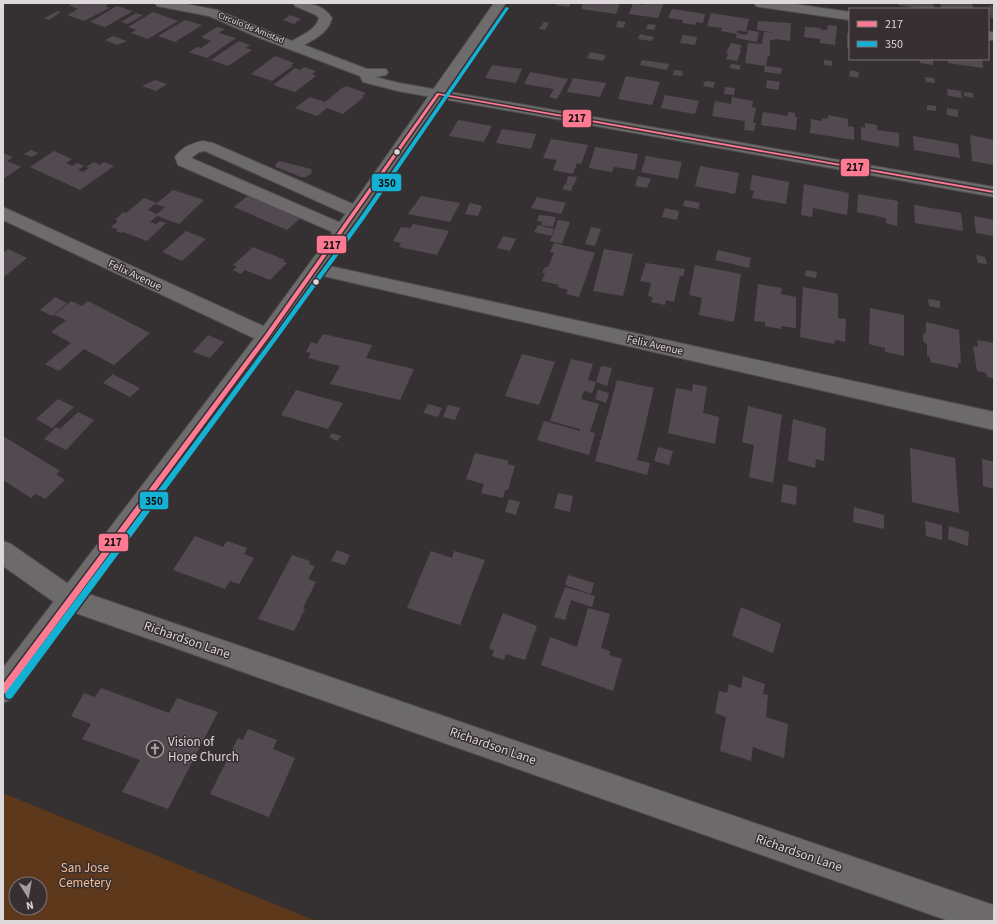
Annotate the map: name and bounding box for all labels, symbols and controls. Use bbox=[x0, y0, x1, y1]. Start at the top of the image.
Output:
legend bbox=[849, 8, 989, 60]
street label: Circulo de Amistad bbox=[216, 9, 286, 47]
text: 217 bbox=[885, 16, 903, 33]
text: 350 bbox=[885, 36, 903, 53]
line badge: 217 bbox=[562, 109, 592, 128]
text: 217 bbox=[568, 111, 586, 126]
unlabelled marker bbox=[392, 147, 402, 157]
line badge: 217 bbox=[840, 158, 870, 177]
text: 217 bbox=[846, 160, 864, 175]
line badge: 350 bbox=[371, 173, 402, 192]
text: 350 bbox=[378, 176, 396, 191]
line badge: 217 bbox=[316, 235, 347, 254]
text: 217 bbox=[323, 238, 341, 253]
street label: Felix Avenue bbox=[106, 256, 165, 294]
unlabelled marker bbox=[311, 277, 321, 287]
street label: Felix Avenue bbox=[625, 331, 685, 359]
line badge: 350 bbox=[139, 491, 169, 510]
text: 350 bbox=[145, 494, 163, 509]
line badge: 217 bbox=[98, 533, 129, 552]
text: 217 bbox=[104, 535, 122, 550]
street label: Richardson Lane bbox=[141, 617, 233, 663]
street label: Richardson Lane bbox=[447, 723, 539, 769]
place label: Vision of Hope Church bbox=[168, 733, 239, 766]
church icon: Vision of Hope Church bbox=[145, 739, 165, 759]
street label: Richardson Lane bbox=[753, 830, 845, 876]
park label: San Jose Cemetery bbox=[59, 859, 111, 892]
north arrow bbox=[8, 876, 48, 916]
text: N bbox=[25, 897, 35, 913]

